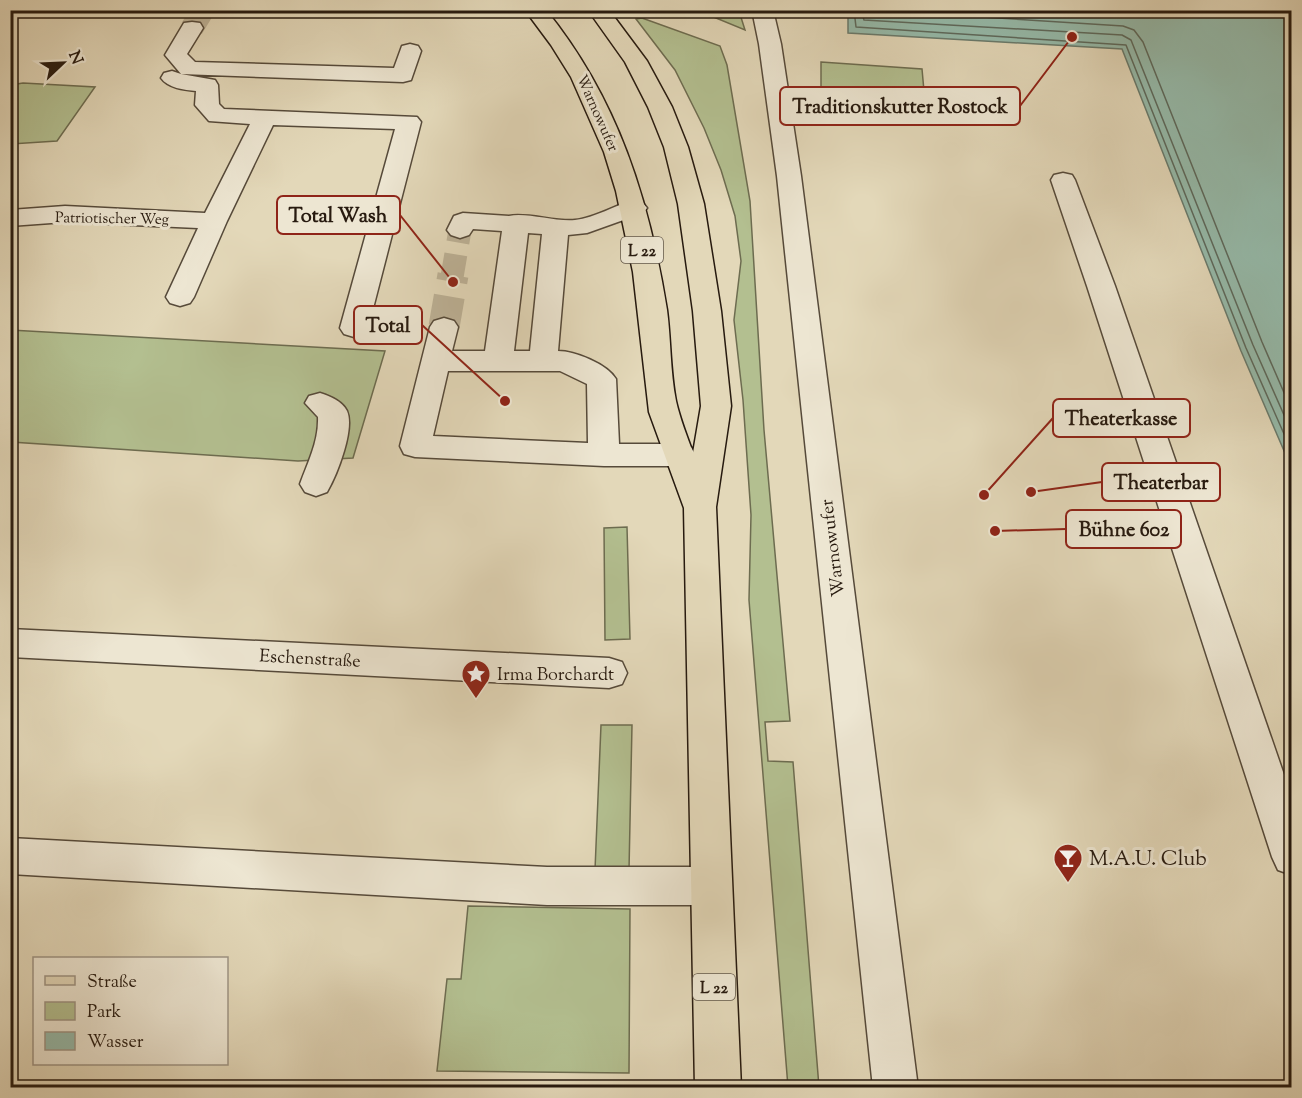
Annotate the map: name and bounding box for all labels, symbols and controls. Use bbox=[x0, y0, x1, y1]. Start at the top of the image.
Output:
north arrow bbox=[33, 33, 93, 93]
text: N bbox=[61, 48, 88, 69]
street label: Warnowufer bbox=[570, 72, 623, 156]
callout: Traditionskutter Rostock bbox=[780, 87, 1020, 125]
text: Traditionskutter Rostock bbox=[792, 94, 1008, 123]
callout: Total Wash bbox=[277, 196, 400, 234]
text: Total Wash bbox=[289, 203, 388, 232]
street label: Patriotischer Weg bbox=[55, 208, 169, 231]
road number: L 22 bbox=[621, 237, 663, 263]
callout: Total bbox=[354, 306, 422, 344]
text: Total bbox=[366, 313, 411, 342]
callout: Theaterkasse bbox=[1053, 399, 1190, 437]
text: Theaterkasse bbox=[1065, 406, 1177, 435]
callout: Theaterbar bbox=[1102, 463, 1220, 501]
text: Theaterbar bbox=[1114, 470, 1209, 499]
street label: Warnowufer bbox=[815, 497, 853, 598]
callout: Bühne 602 bbox=[1066, 510, 1181, 548]
text: Bühne 602 bbox=[1079, 517, 1170, 546]
street label: Eschenstraße bbox=[259, 644, 361, 676]
place icon: Irma Borchardt bbox=[460, 658, 492, 700]
place label: Irma Borchardt bbox=[497, 663, 614, 689]
bar icon: M.A.U. Club bbox=[1052, 842, 1084, 884]
place label: M.A.U. Club bbox=[1089, 845, 1207, 875]
legend bbox=[33, 957, 228, 1065]
text: Straße bbox=[87, 970, 137, 996]
road number: L 22 bbox=[693, 974, 735, 1000]
text: Park bbox=[87, 1000, 122, 1026]
text: Wasser bbox=[87, 1030, 144, 1056]

